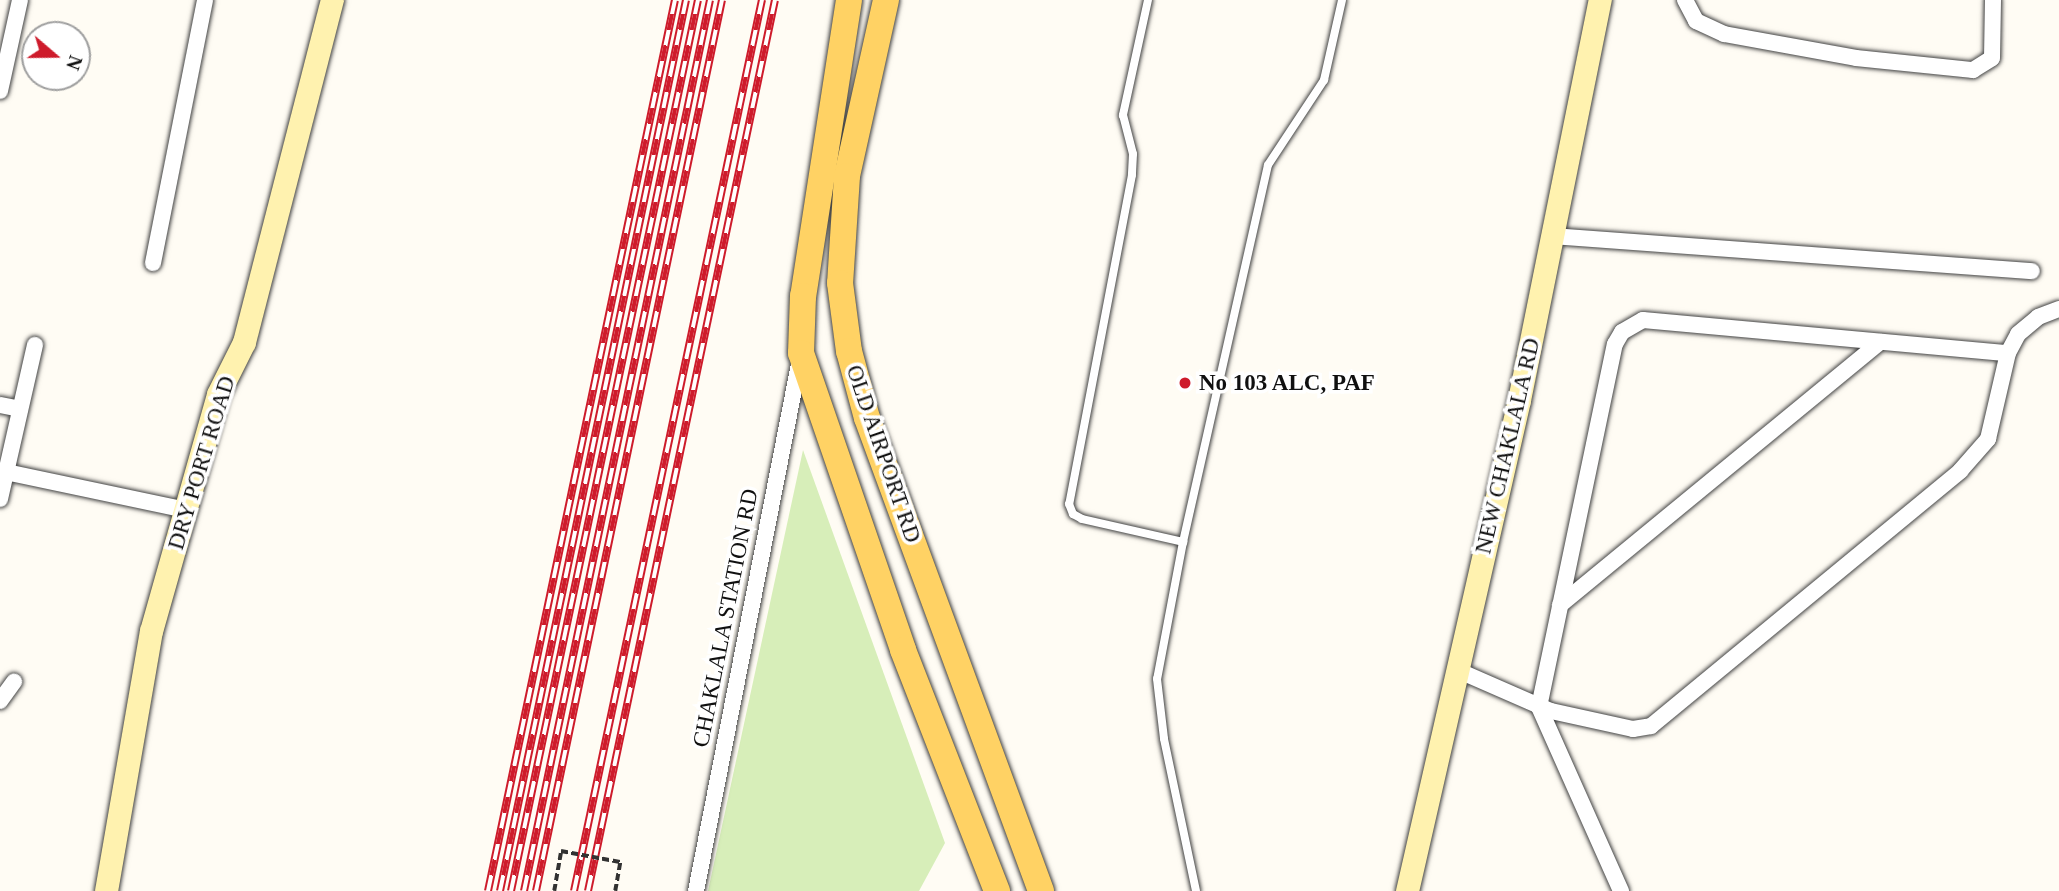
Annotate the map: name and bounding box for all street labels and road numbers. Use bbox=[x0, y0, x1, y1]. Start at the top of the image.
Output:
street label: NEW CHAKLALA RD bbox=[1470, 335, 1546, 557]
street label: OLD AIRPORT RD bbox=[839, 361, 927, 547]
street label: DRY PORT ROAD bbox=[162, 372, 242, 554]
street label: CHAKLALA STATION RD bbox=[687, 486, 765, 750]

